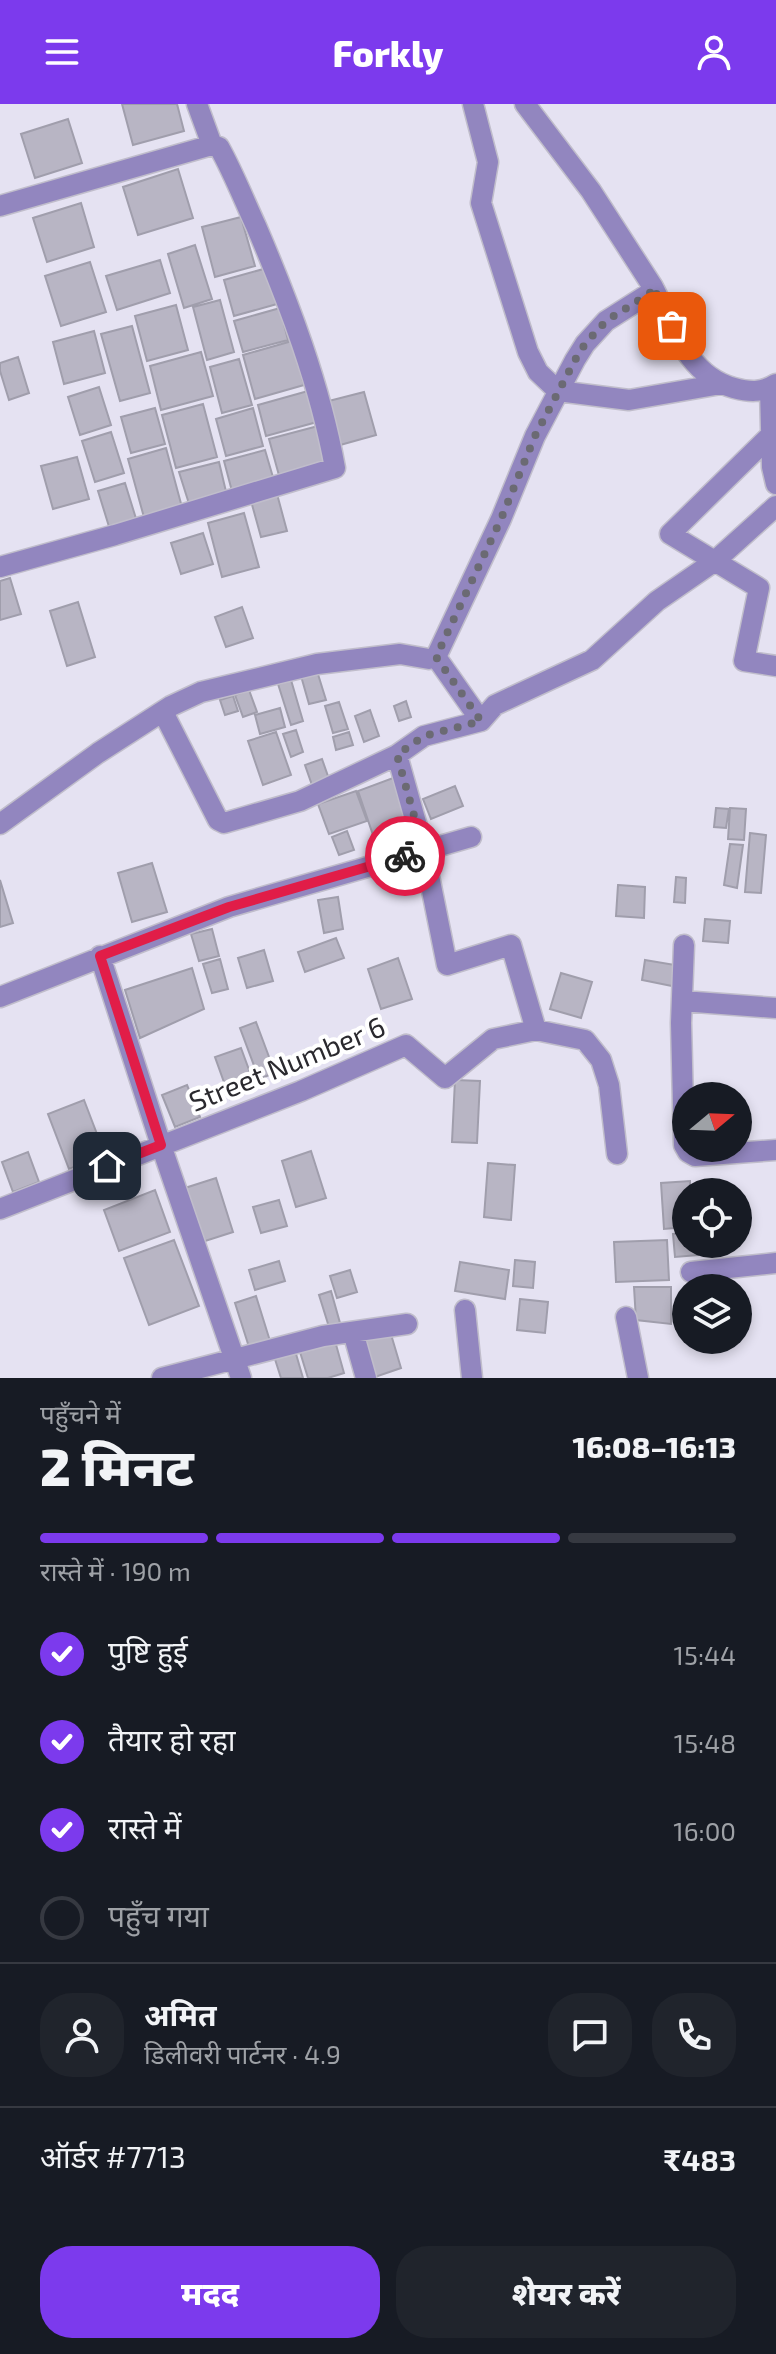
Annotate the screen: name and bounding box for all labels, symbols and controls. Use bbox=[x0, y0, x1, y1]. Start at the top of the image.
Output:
icon: menu bbox=[40, 30, 84, 74]
icon: person bbox=[692, 30, 736, 74]
text: Forkly bbox=[333, 31, 443, 74]
pin bbox=[638, 292, 706, 360]
icon: bag bbox=[650, 304, 694, 348]
courier bbox=[365, 816, 445, 896]
icon: bike bbox=[383, 834, 427, 878]
street label: Street Number 6 bbox=[184, 1008, 390, 1118]
north arrow bbox=[672, 1082, 752, 1162]
map controls bbox=[672, 1082, 752, 1354]
pin bbox=[73, 1132, 141, 1200]
icon: home bbox=[85, 1144, 129, 1188]
button: locate bbox=[672, 1178, 752, 1258]
button: layers bbox=[672, 1274, 752, 1354]
text: पहुँचने में bbox=[40, 1398, 121, 1429]
text: 16:08–16:13 bbox=[572, 1428, 736, 1464]
text: 2 मिनट bbox=[40, 1434, 194, 1496]
text: रास्ते में · 190 m bbox=[40, 1555, 191, 1586]
icon: check bbox=[40, 1632, 84, 1676]
text: पुष्टि हुई bbox=[108, 1633, 188, 1669]
text: 15:44 bbox=[674, 1639, 736, 1670]
icon: check bbox=[40, 1720, 84, 1764]
text: तैयार हो रहा bbox=[108, 1721, 236, 1757]
text: 15:48 bbox=[674, 1727, 736, 1758]
icon: check bbox=[40, 1808, 84, 1852]
text: रास्ते में bbox=[108, 1809, 181, 1845]
text: 16:00 bbox=[673, 1815, 736, 1846]
text: पहुँच गया bbox=[108, 1897, 209, 1933]
button: person bbox=[40, 1993, 124, 2077]
button: chat bbox=[548, 1993, 632, 2077]
button: phone bbox=[652, 1993, 736, 2077]
text: अमित bbox=[144, 1996, 217, 2032]
text: डिलीवरी पार्टनर · 4.9 bbox=[144, 2038, 341, 2069]
text: ऑर्डर #7713 bbox=[40, 2138, 186, 2174]
text: ₹483 bbox=[663, 2141, 736, 2177]
button: मदद bbox=[40, 2246, 380, 2338]
button: शेयर करें bbox=[396, 2246, 736, 2338]

